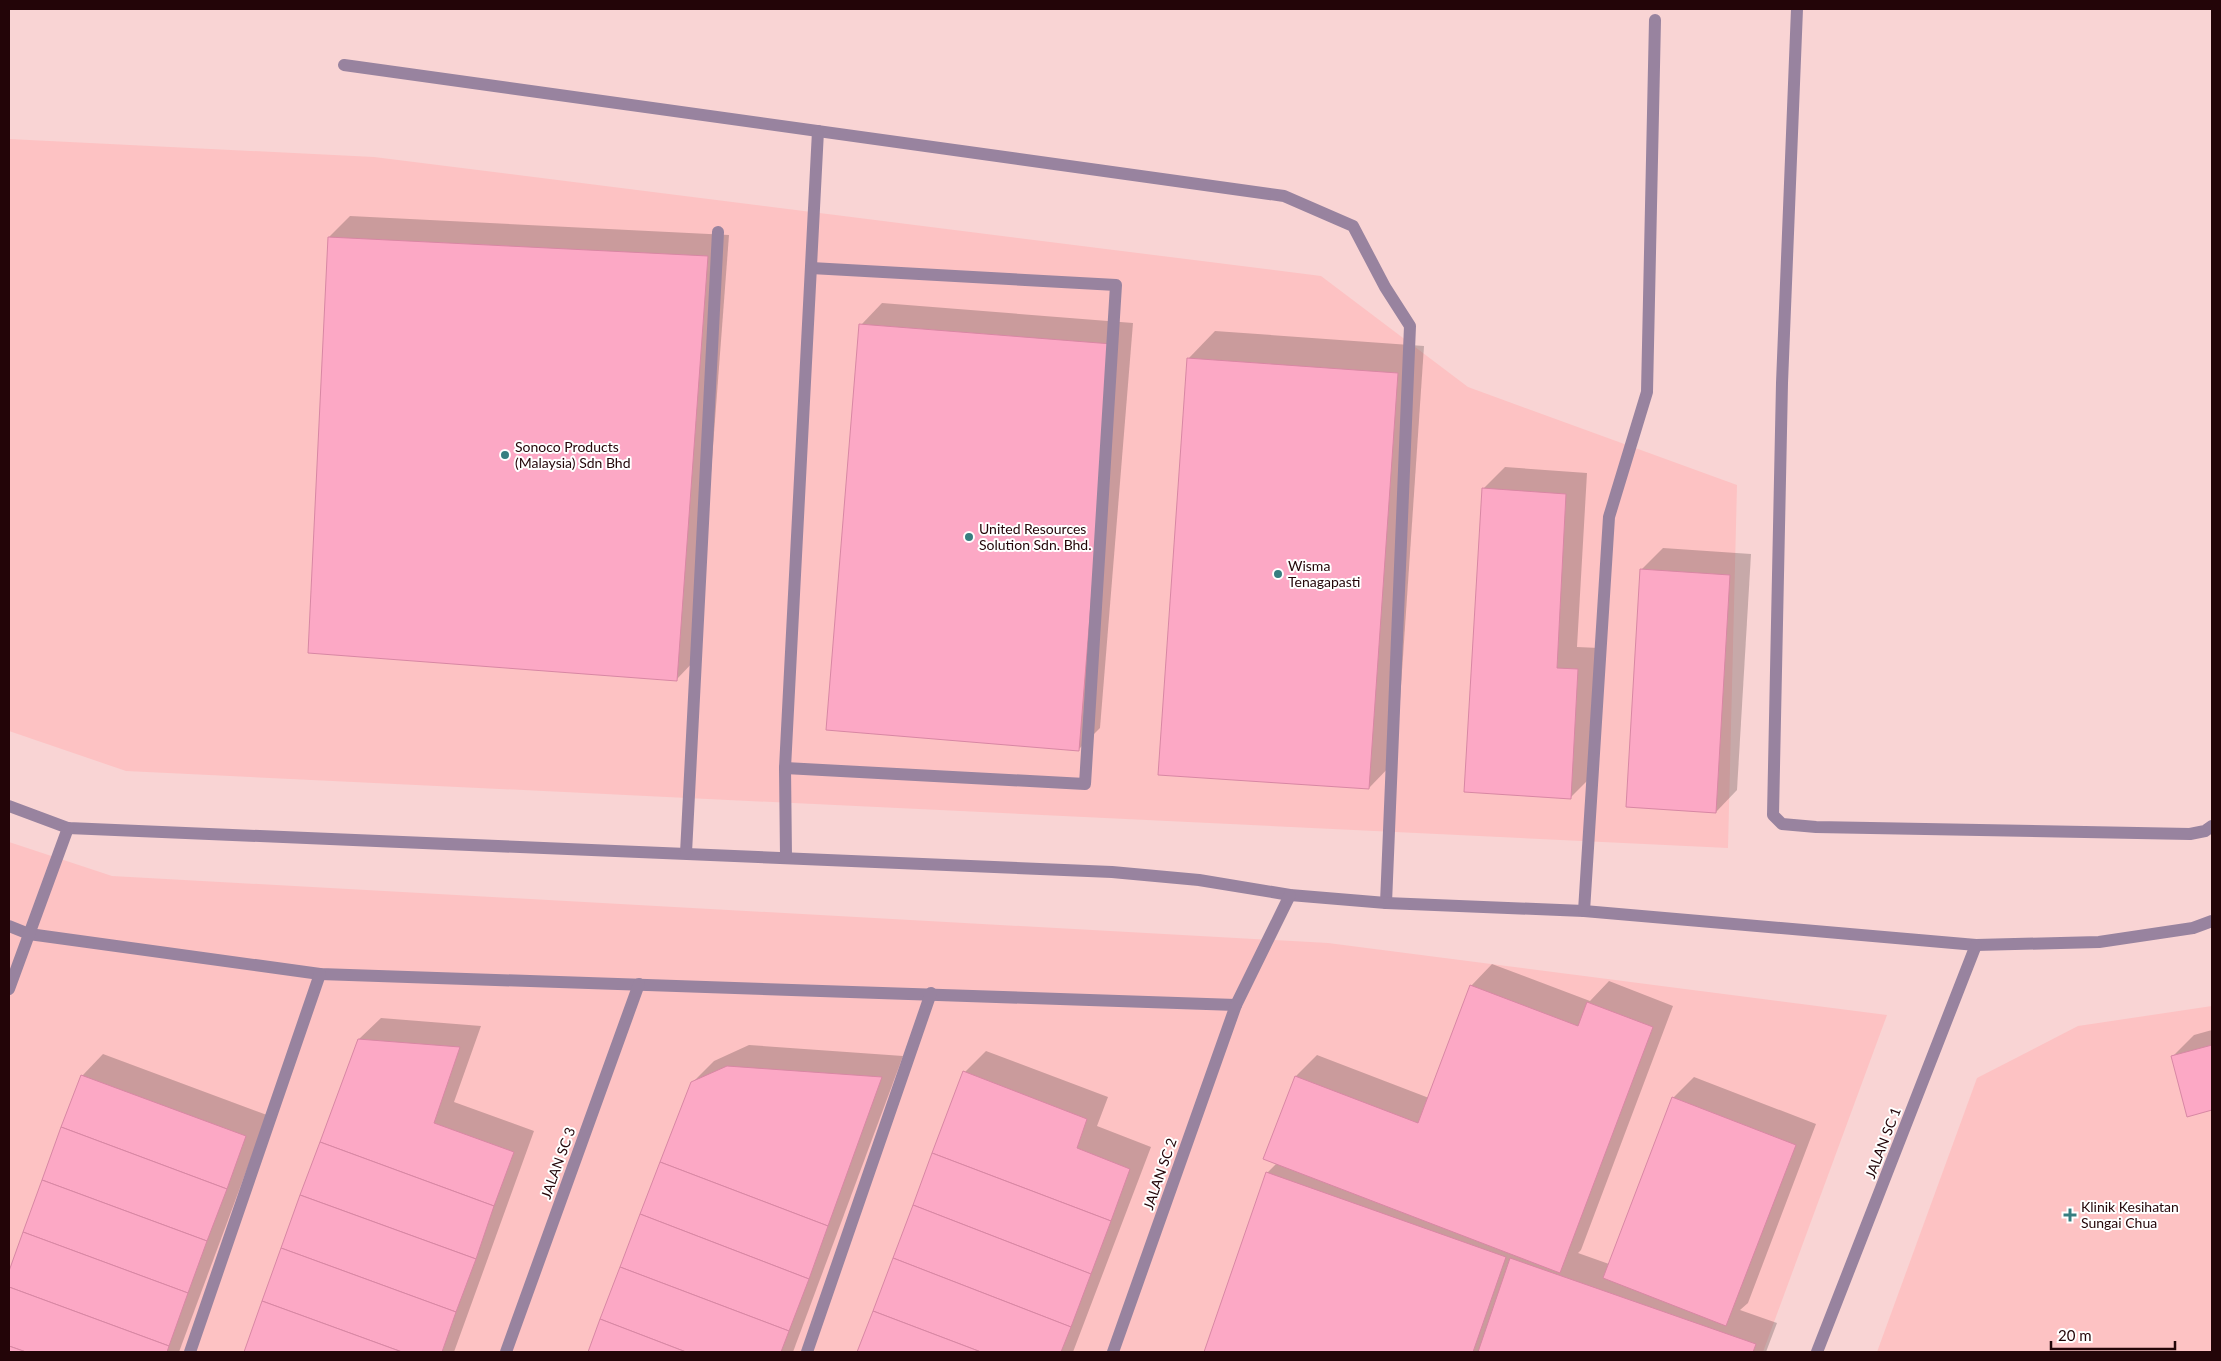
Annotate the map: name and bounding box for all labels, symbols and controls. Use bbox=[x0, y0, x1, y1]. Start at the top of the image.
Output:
place label: Sonoco Products (Malaysia) Sdn Bhd bbox=[515, 438, 630, 471]
marker: Sonoco Products (Malaysia) Sdn Bhd bbox=[499, 449, 511, 461]
place label: United Resources Solution Sdn. Bhd. bbox=[979, 520, 1092, 553]
marker: United Resources Solution Sdn. Bhd. bbox=[963, 531, 975, 543]
place label: Wisma Tenagapasti bbox=[1288, 557, 1360, 590]
marker: Wisma Tenagapasti bbox=[1272, 568, 1284, 580]
street label: JALAN SC 1 bbox=[1861, 1105, 1904, 1181]
street label: JALAN SC 3 bbox=[537, 1125, 578, 1201]
street label: JALAN SC 2 bbox=[1139, 1136, 1180, 1212]
place label: Klinik Kesihatan Sungai Chua bbox=[2081, 1198, 2179, 1231]
marker: Klinik Kesihatan Sungai Chua bbox=[2063, 1208, 2077, 1222]
scale bar bbox=[2051, 1318, 2175, 1350]
text: 20 m bbox=[2058, 1326, 2092, 1344]

